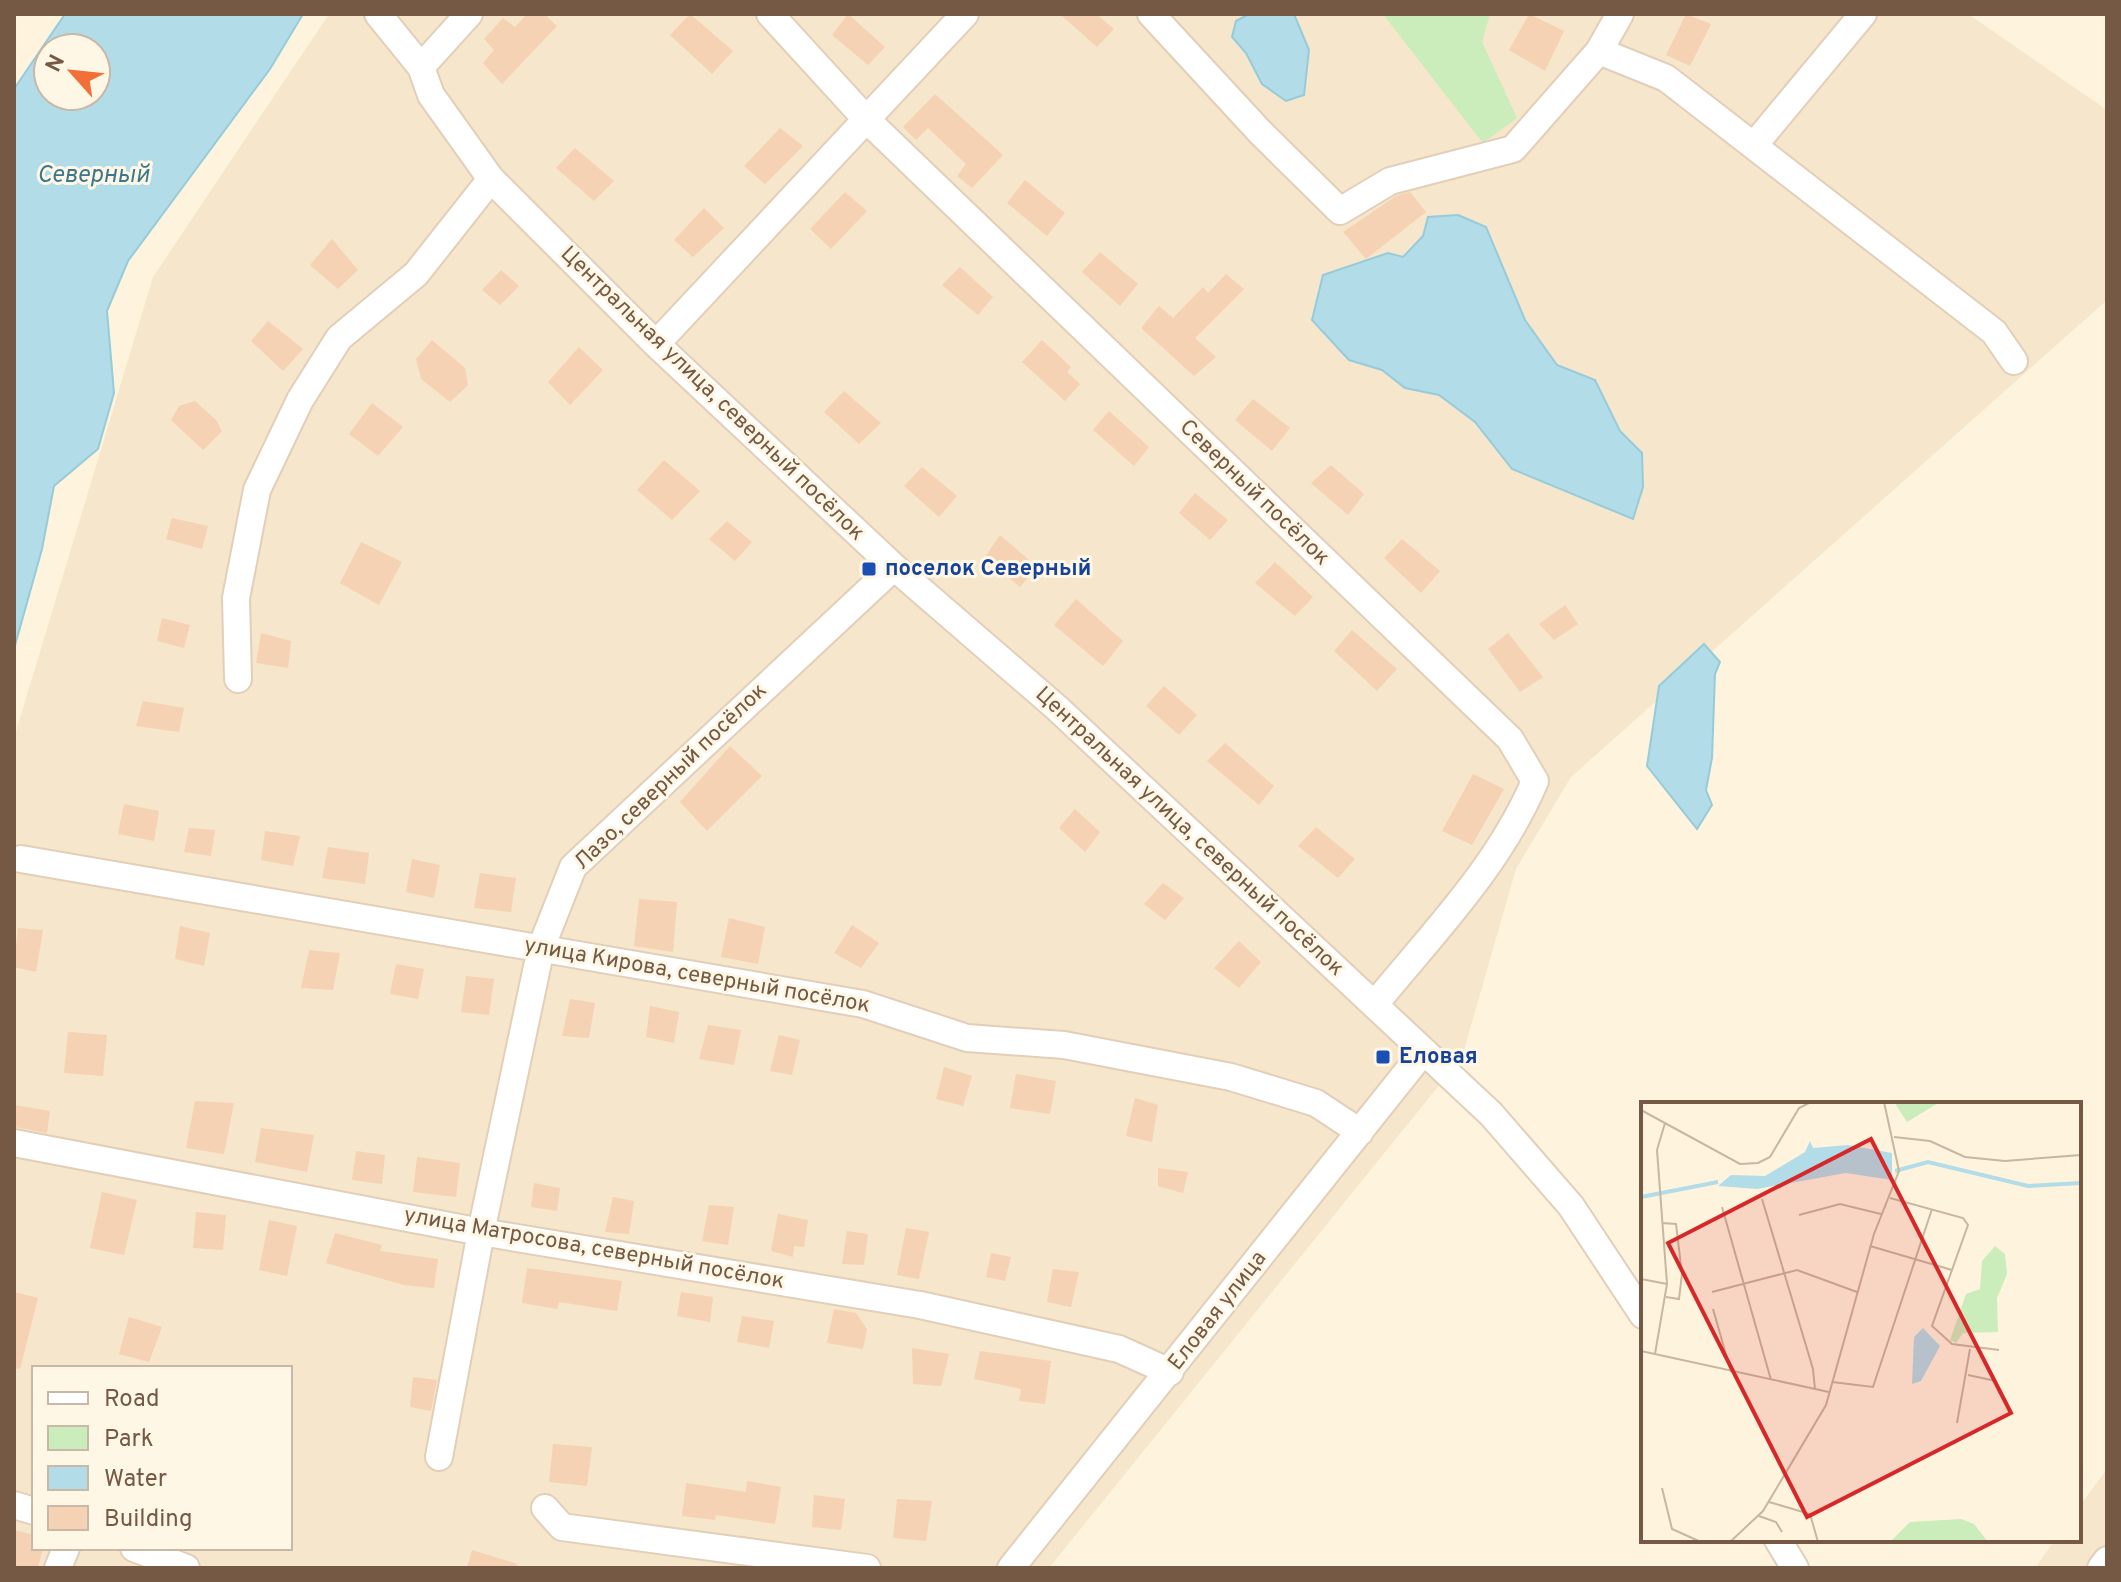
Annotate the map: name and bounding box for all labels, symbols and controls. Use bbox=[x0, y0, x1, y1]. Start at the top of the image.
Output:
north arrow bbox=[32, 32, 112, 112]
text: N bbox=[41, 51, 72, 77]
water label: Северный bbox=[37, 161, 150, 191]
street label: Центральная улица, северный посёлок bbox=[554, 241, 870, 547]
street label: Северный посёлок bbox=[1173, 414, 1335, 572]
place label: поселок Северный bbox=[885, 556, 1091, 583]
marker: поселок Северный bbox=[860, 560, 878, 578]
street label: Лазо, северный посёлок bbox=[569, 678, 773, 876]
street label: Центральная улица, северный посёлок bbox=[1029, 681, 1349, 983]
street label: улица Кирова, северный посёлок bbox=[522, 932, 872, 1020]
place label: Еловая bbox=[1399, 1044, 1478, 1071]
marker: Еловая bbox=[1374, 1048, 1392, 1066]
inset map bbox=[1641, 1102, 2081, 1542]
street label: улица Матросова, северный посёлок bbox=[402, 1202, 786, 1296]
street label: Еловая улица bbox=[1163, 1246, 1273, 1376]
legend bbox=[32, 1366, 292, 1550]
text: Road bbox=[104, 1385, 160, 1415]
text: Park bbox=[104, 1425, 154, 1455]
text: Water bbox=[104, 1465, 167, 1495]
text: Building bbox=[104, 1505, 193, 1535]

